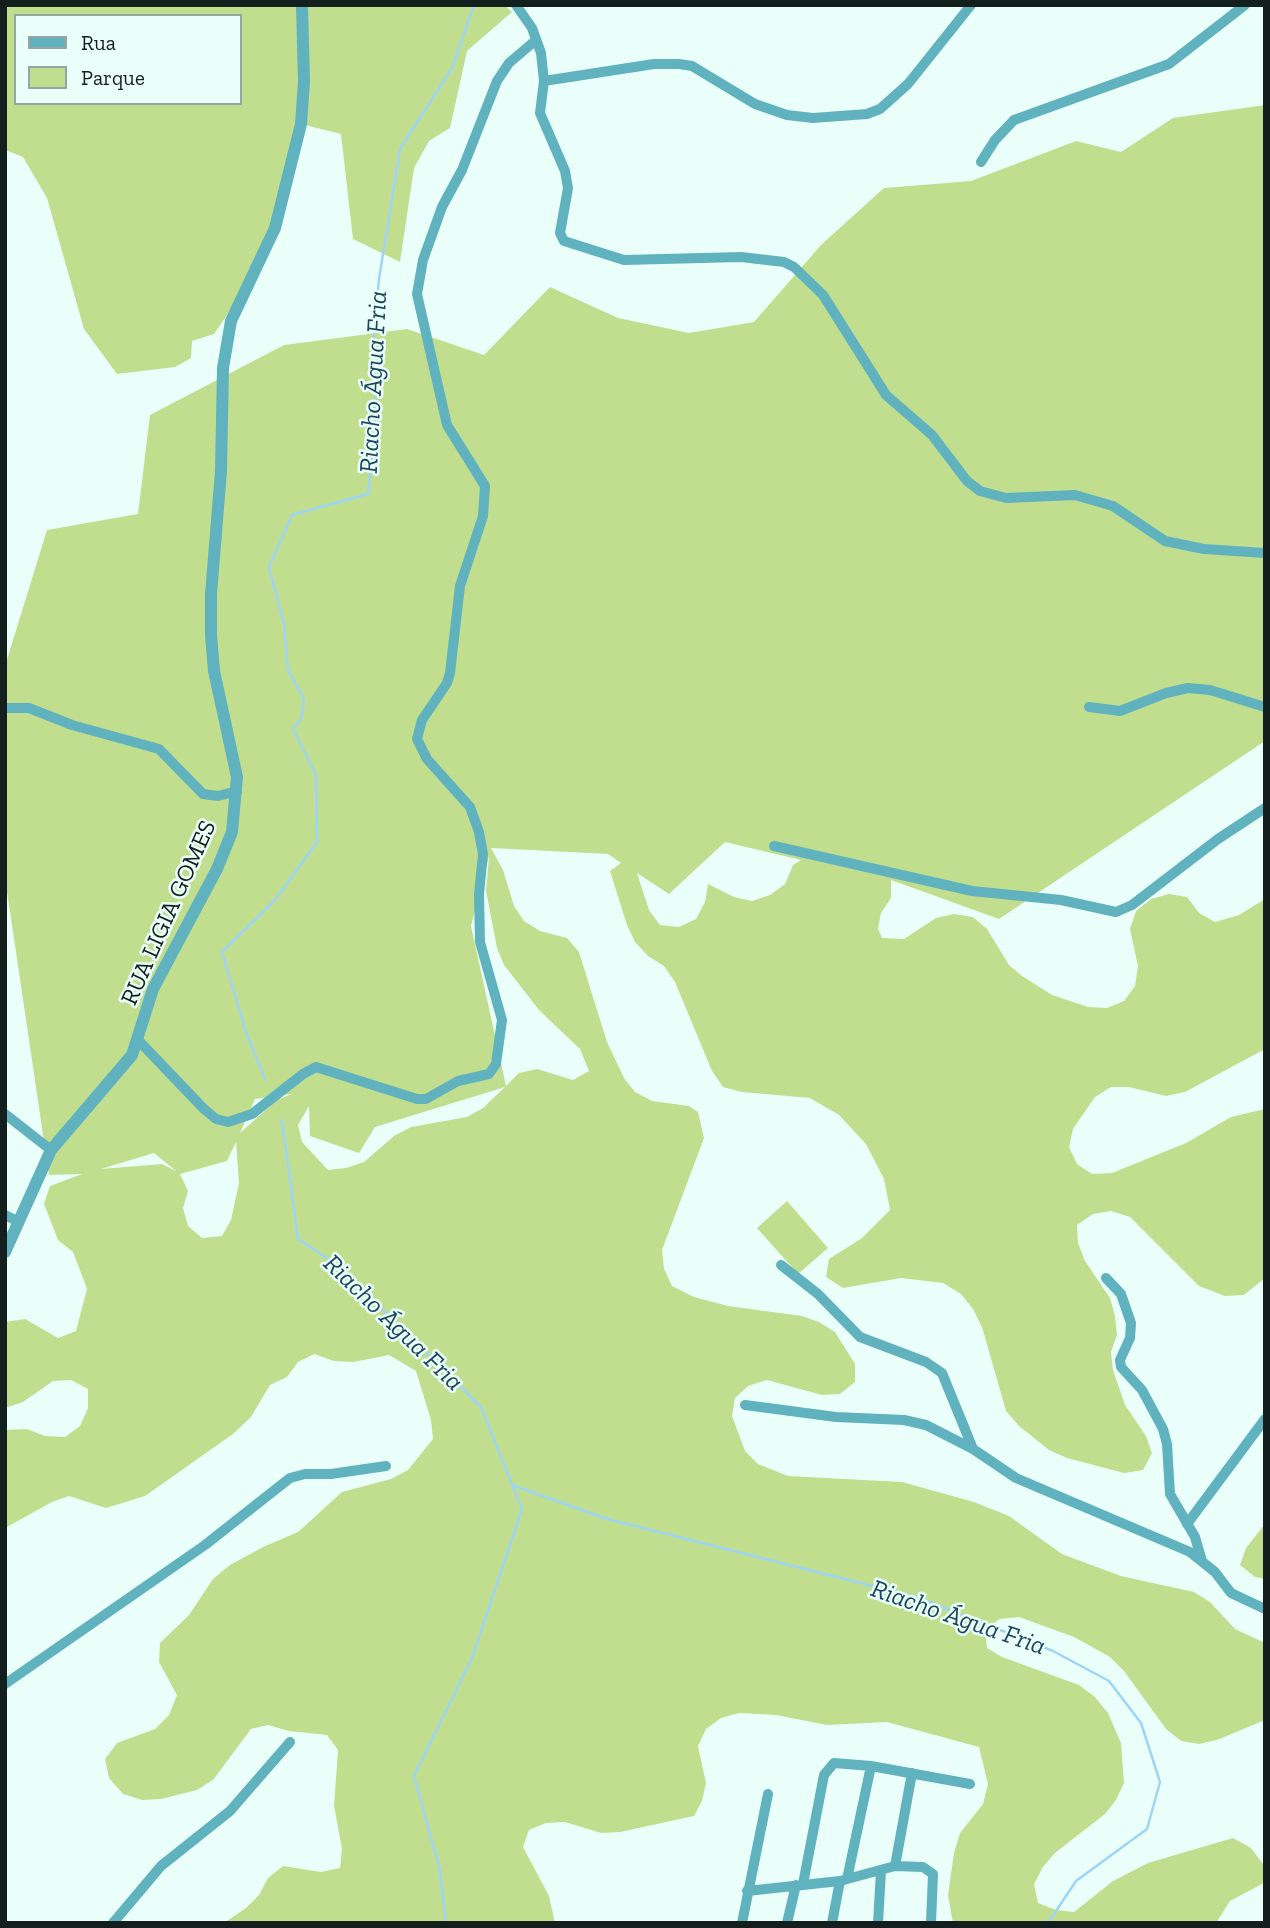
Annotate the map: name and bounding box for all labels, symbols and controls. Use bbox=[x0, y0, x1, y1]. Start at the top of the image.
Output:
legend bbox=[14, 14, 242, 105]
text: Rua bbox=[81, 30, 116, 55]
text: Parque bbox=[81, 65, 145, 90]
water label: Riacho Água Fria bbox=[354, 290, 394, 474]
street label: RUA LIGIA GOMES bbox=[115, 816, 223, 1010]
water label: Riacho Água Fria bbox=[316, 1248, 470, 1398]
water label: Riacho Água Fria bbox=[867, 1573, 1049, 1663]

